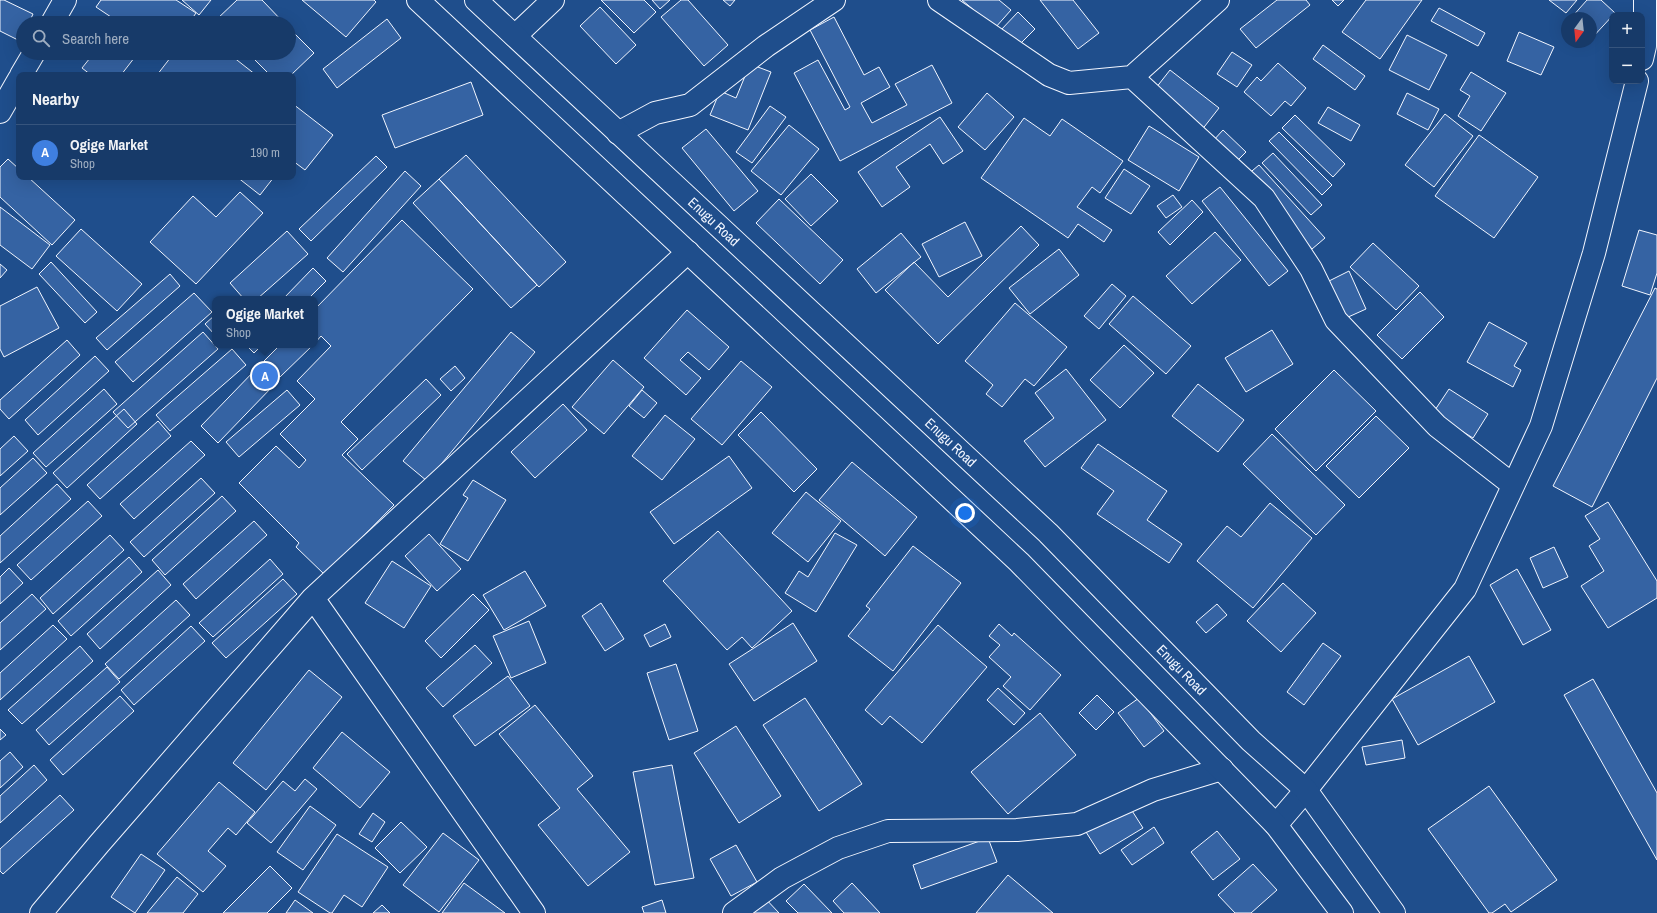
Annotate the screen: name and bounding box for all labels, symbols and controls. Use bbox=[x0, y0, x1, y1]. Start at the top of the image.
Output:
north arrow bbox=[1561, 12, 1597, 48]
map controls bbox=[1609, 12, 1645, 84]
button: + bbox=[1609, 12, 1645, 48]
search box bbox=[16, 16, 296, 60]
icon: search bbox=[30, 27, 52, 49]
text: Search here bbox=[62, 28, 129, 49]
button: − bbox=[1609, 48, 1645, 84]
text: Nearby bbox=[32, 87, 79, 110]
text: Ogige Market bbox=[70, 134, 148, 155]
text: A bbox=[41, 144, 49, 161]
text: 190 m bbox=[250, 144, 280, 161]
text: Shop bbox=[70, 155, 95, 172]
street label: Enugu Road bbox=[684, 193, 743, 250]
popup bbox=[212, 296, 318, 348]
text: Ogige Market bbox=[226, 303, 304, 324]
text: Shop bbox=[226, 324, 251, 341]
pin: A bbox=[252, 361, 278, 391]
street label: Enugu Road bbox=[921, 414, 980, 471]
your location bbox=[955, 503, 975, 523]
street label: Enugu Road bbox=[1153, 641, 1210, 699]

